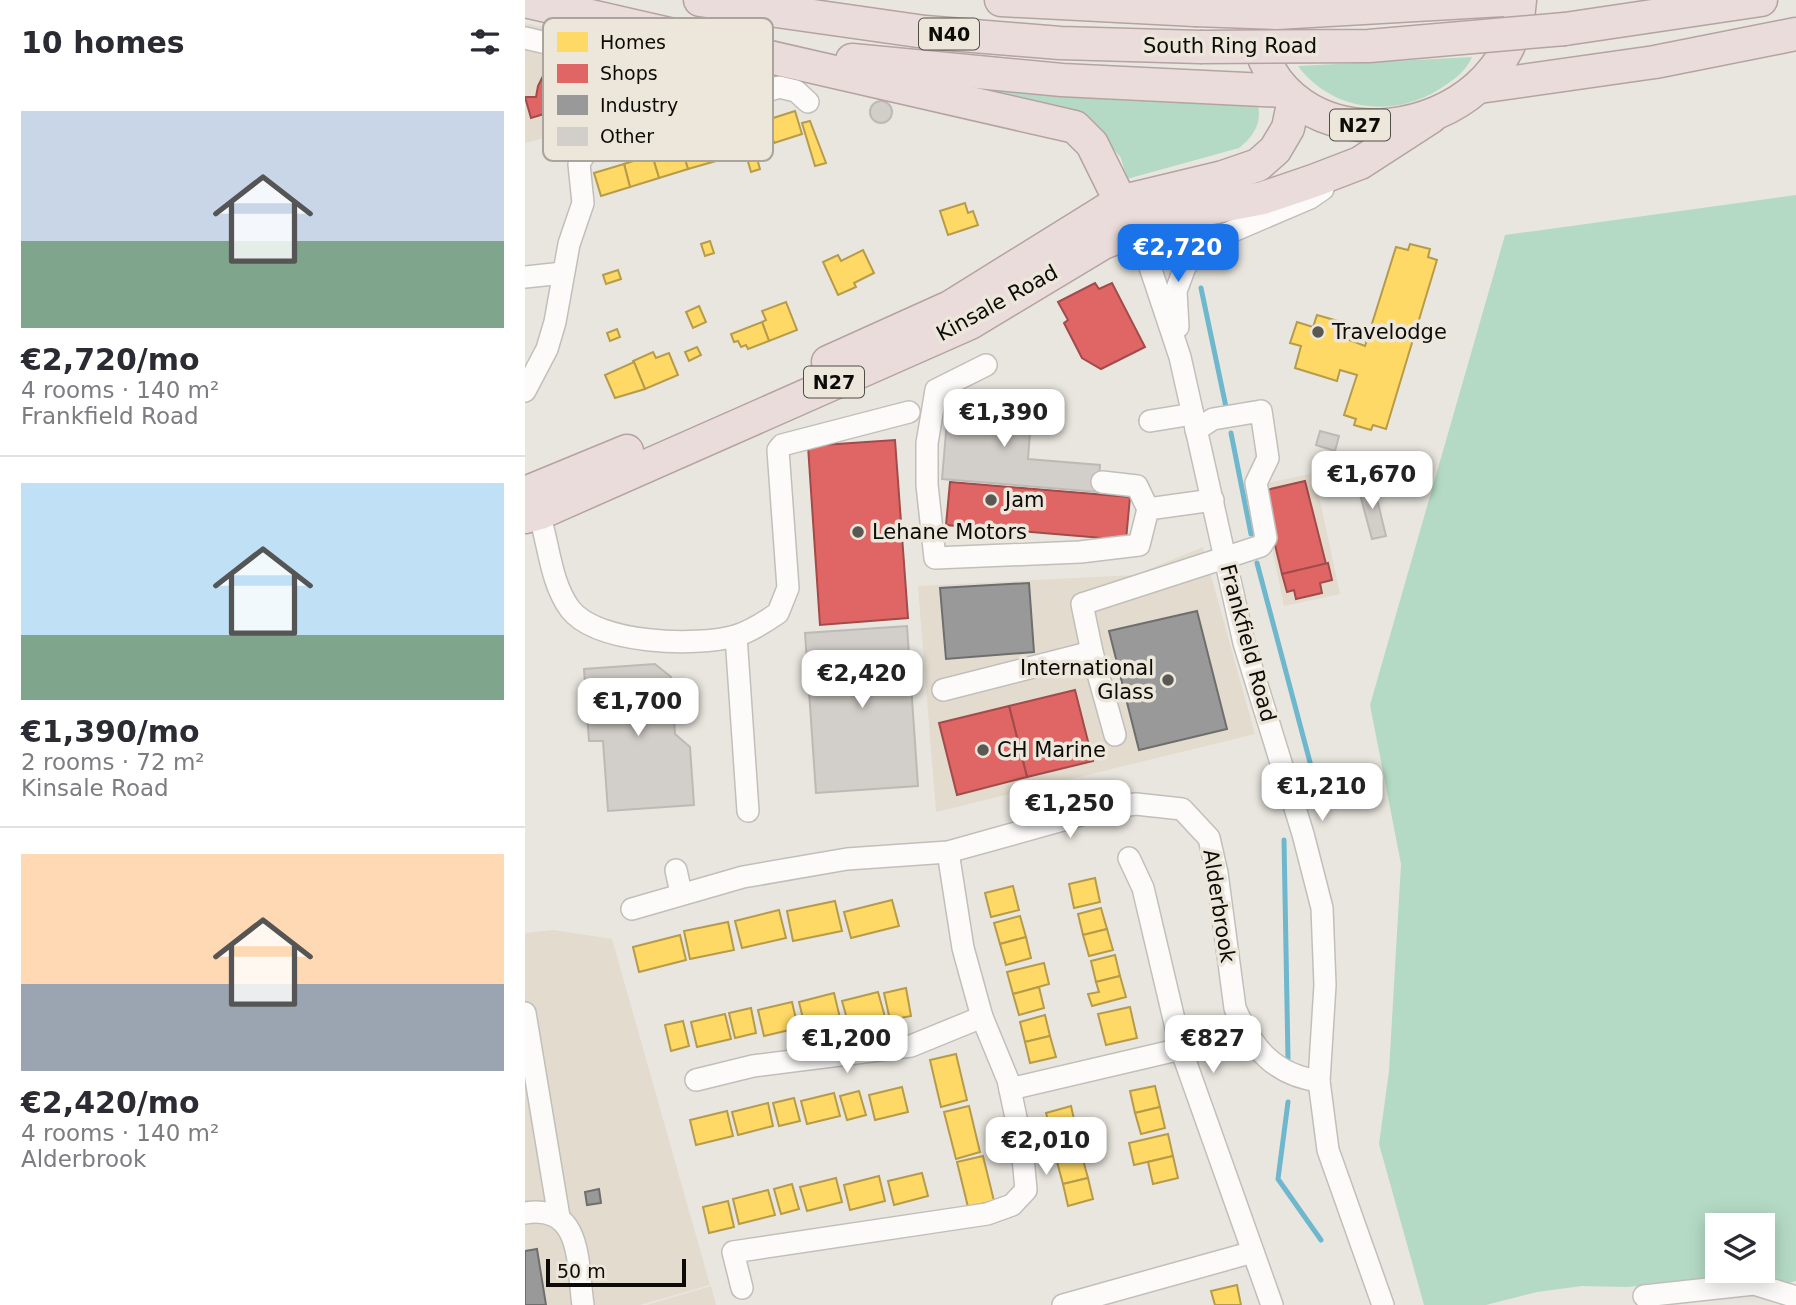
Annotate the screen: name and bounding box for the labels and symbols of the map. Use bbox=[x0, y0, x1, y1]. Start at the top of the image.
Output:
legend bbox=[543, 18, 773, 161]
road number: N40 bbox=[919, 18, 979, 50]
text: Homes bbox=[600, 31, 666, 53]
street label: South Ring Road bbox=[1143, 34, 1317, 58]
text: Shops bbox=[600, 62, 658, 84]
text: Industry bbox=[600, 94, 678, 116]
road number: N27 bbox=[1330, 110, 1390, 140]
text: Other bbox=[600, 125, 654, 147]
pin: €2,720 bbox=[1121, 224, 1235, 284]
street label: Kinsale Road bbox=[932, 260, 1062, 346]
place label: Travelodge bbox=[1331, 320, 1447, 344]
marker: Travelodge bbox=[1310, 324, 1326, 340]
road number: N27 bbox=[804, 366, 864, 398]
pin: €1,390 bbox=[947, 390, 1061, 449]
pin: €1,670 bbox=[1315, 452, 1429, 511]
place label: Jam bbox=[1003, 488, 1045, 512]
marker: Jam bbox=[983, 492, 999, 508]
place label: Lehane Motors bbox=[872, 520, 1027, 544]
marker: Lehane Motors bbox=[850, 524, 866, 540]
street label: Frankfield Road bbox=[1215, 562, 1281, 724]
pin: €2,420 bbox=[805, 650, 919, 710]
place label: International Glass bbox=[1020, 656, 1154, 704]
marker: International Glass bbox=[1160, 672, 1176, 688]
pin: €1,700 bbox=[581, 678, 695, 738]
place label: CH Marine bbox=[997, 738, 1106, 762]
marker: CH Marine bbox=[975, 742, 991, 758]
pin: €1,210 bbox=[1265, 764, 1379, 823]
pin: €1,250 bbox=[1013, 780, 1127, 840]
street label: Alderbrook bbox=[1198, 848, 1240, 965]
pin: €1,200 bbox=[790, 1016, 904, 1075]
pin: €827 bbox=[1172, 1016, 1254, 1075]
pin: €2,010 bbox=[989, 1118, 1103, 1177]
scale bar bbox=[546, 1256, 686, 1288]

